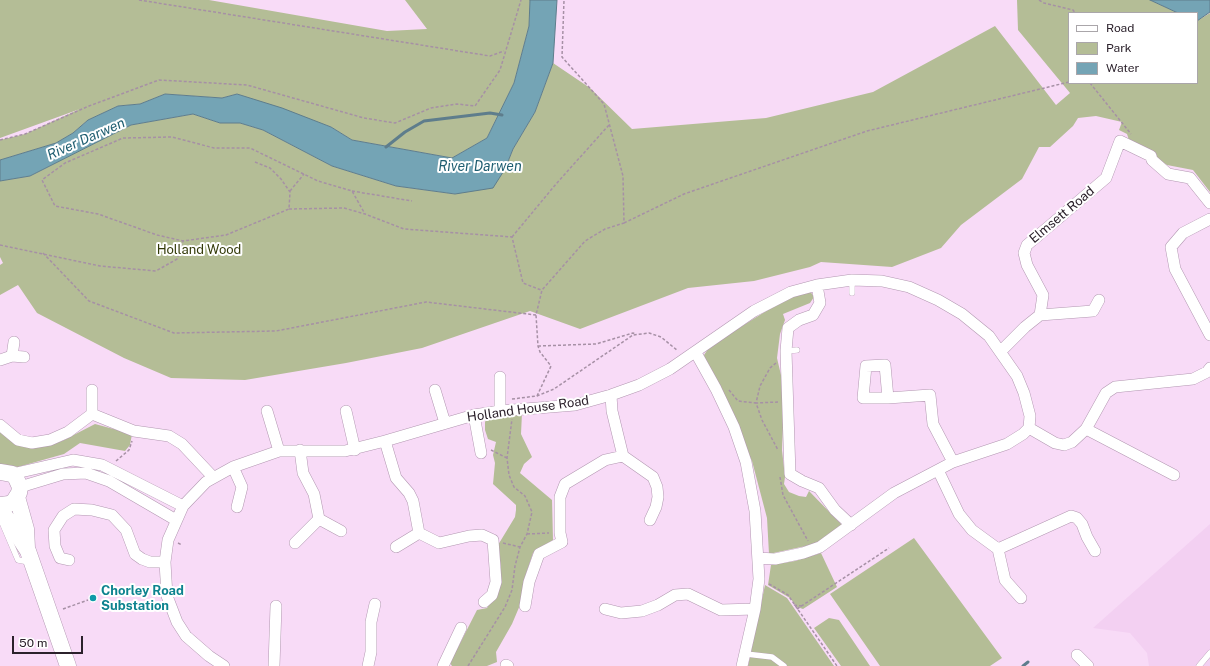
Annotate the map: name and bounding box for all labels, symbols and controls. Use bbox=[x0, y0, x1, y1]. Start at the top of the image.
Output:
legend bbox=[1068, 12, 1198, 84]
text: Road bbox=[1106, 21, 1134, 35]
text: Park bbox=[1106, 41, 1132, 55]
text: Water bbox=[1106, 61, 1139, 75]
water label: River Darwen bbox=[45, 114, 127, 164]
water label: River Darwen bbox=[438, 159, 522, 175]
street label: Elmsett Road bbox=[1026, 183, 1098, 247]
park label: Holland Wood bbox=[157, 242, 241, 258]
street label: Holland House Road bbox=[466, 393, 590, 425]
place label: Chorley Road Substation bbox=[101, 583, 184, 614]
marker: Chorley Road Substation bbox=[88, 593, 98, 603]
scale bar bbox=[14, 628, 85, 654]
text: 50 m bbox=[19, 636, 47, 650]

